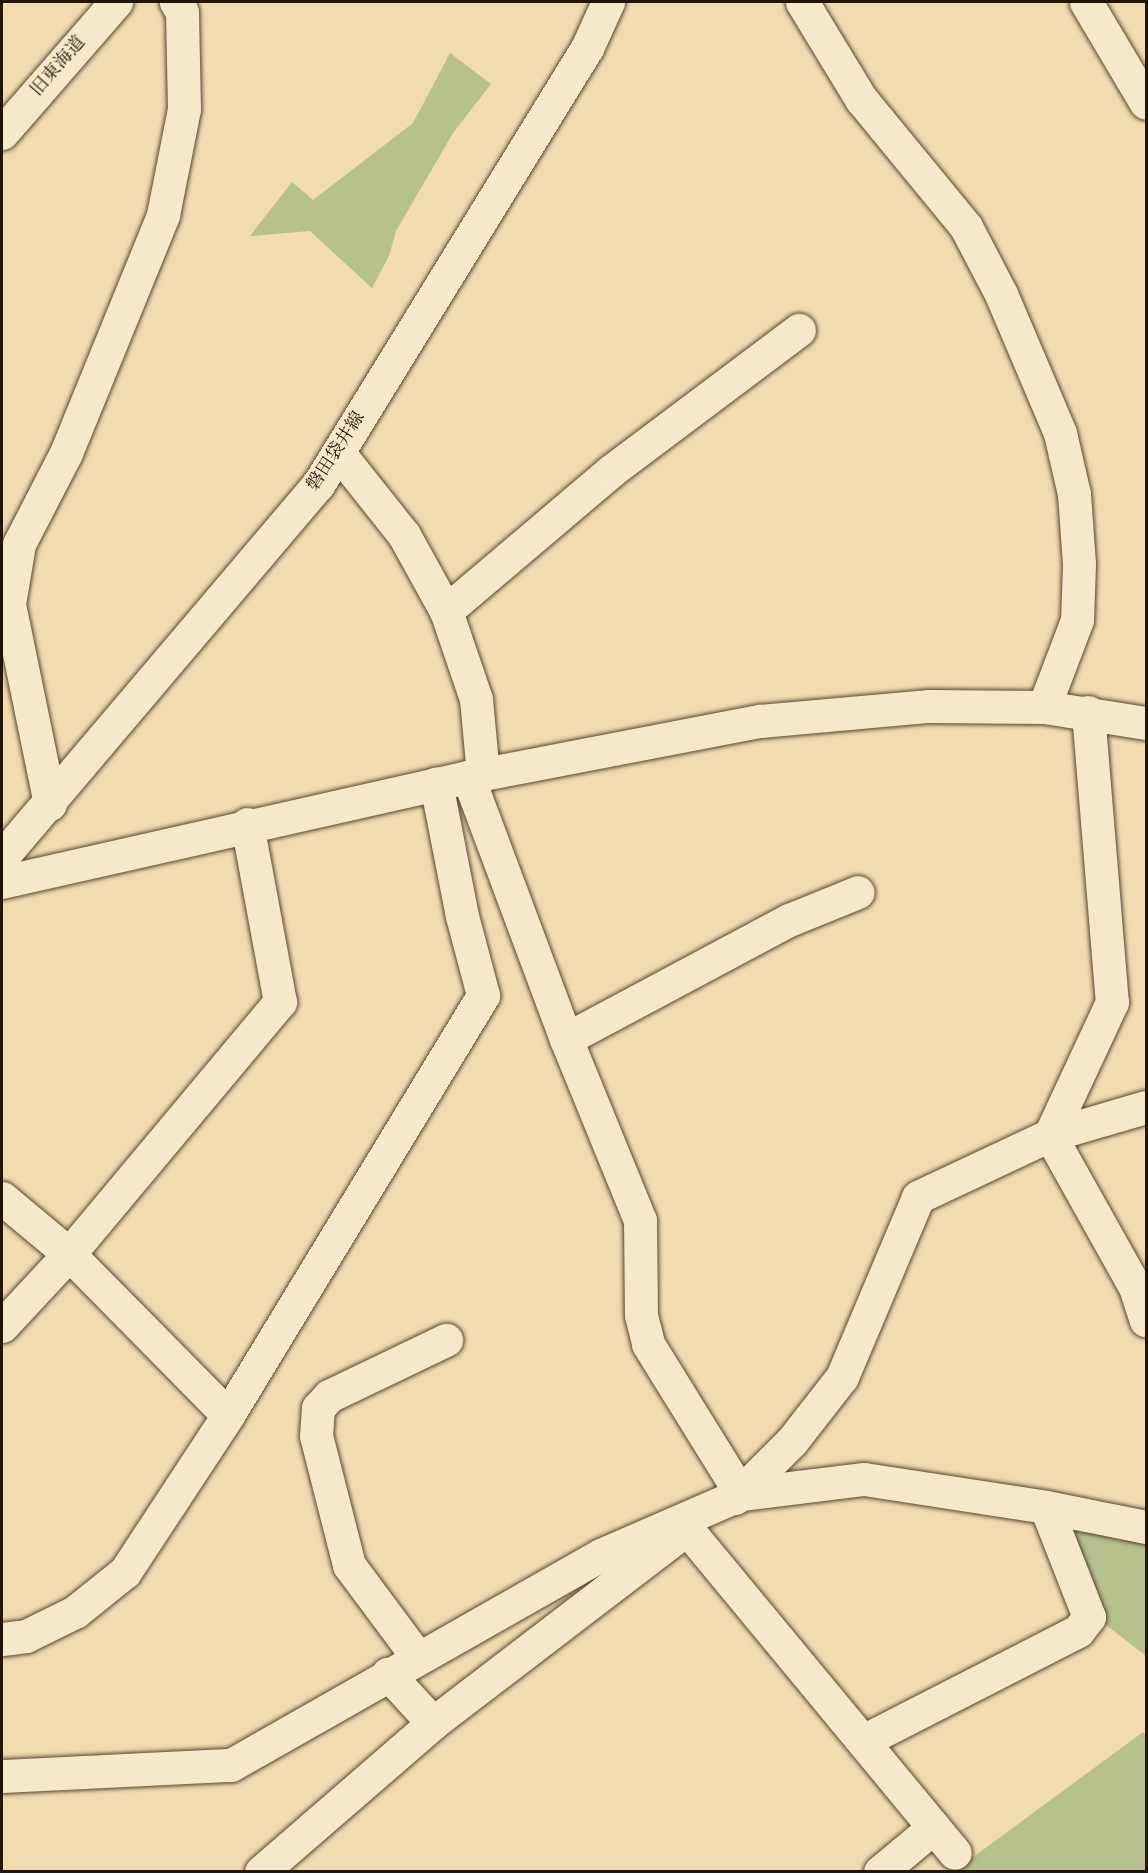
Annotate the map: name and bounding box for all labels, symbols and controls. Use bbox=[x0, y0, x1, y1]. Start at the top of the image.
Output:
street label: 旧東海道 bbox=[27, 33, 91, 101]
street label: 磐田袋井線 bbox=[303, 408, 371, 496]

